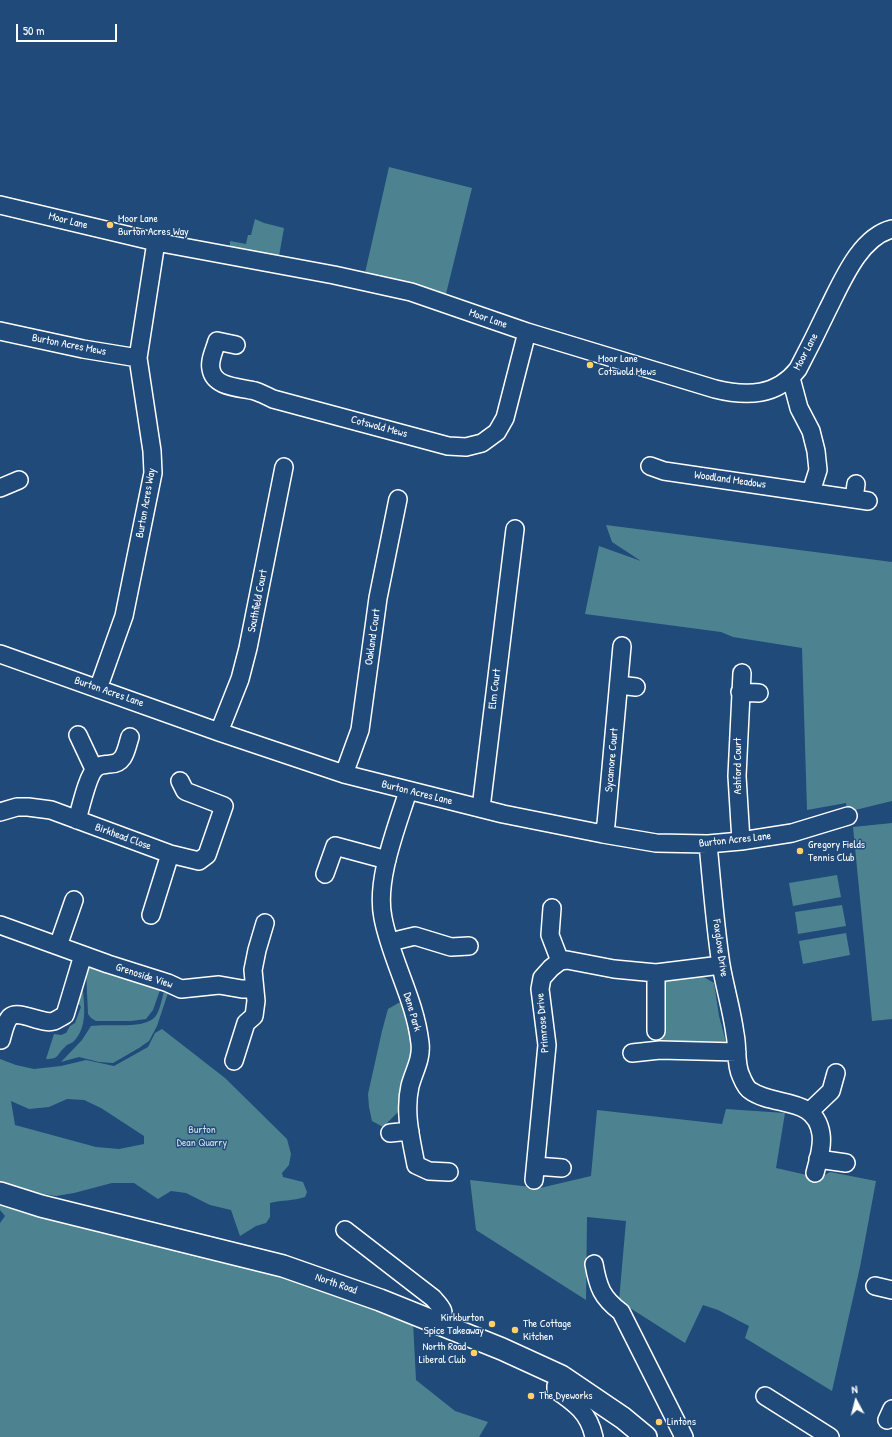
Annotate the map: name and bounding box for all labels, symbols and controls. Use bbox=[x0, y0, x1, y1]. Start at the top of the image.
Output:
scale bar bbox=[18, 16, 119, 42]
text: 50 m bbox=[23, 22, 44, 39]
street label: Moor Lane bbox=[47, 210, 89, 232]
place label: Moor Lane Burton Acres Way bbox=[118, 212, 189, 238]
marker: Moor Lane Burton Acres Way bbox=[105, 220, 115, 230]
street label: Moor Lane bbox=[467, 306, 509, 332]
street label: Burton Acres Mews bbox=[31, 331, 107, 359]
street label: Moor Lane bbox=[791, 331, 821, 373]
place label: Moor Lane Cotswold Mews bbox=[598, 352, 656, 378]
marker: Moor Lane Cotswold Mews bbox=[585, 360, 595, 370]
street label: Cotswold Mews bbox=[349, 413, 409, 441]
street label: Burton Acres Way bbox=[133, 467, 159, 539]
street label: Woodland Meadows bbox=[693, 468, 767, 492]
street label: Southfield Court bbox=[245, 568, 271, 634]
street label: Oakland Court bbox=[363, 608, 383, 666]
street label: Elm Court bbox=[486, 668, 504, 710]
street label: Burton Acres Lane bbox=[72, 674, 146, 710]
street label: Sycamore Court bbox=[603, 727, 621, 793]
street label: Ashford Court bbox=[731, 738, 745, 794]
street label: Burton Acres Lane bbox=[380, 778, 454, 808]
street label: Birkhead Close bbox=[93, 821, 153, 853]
street label: Burton Acres Lane bbox=[698, 830, 772, 850]
place label: Gregory Fields Tennis Club bbox=[808, 838, 865, 864]
marker: Gregory Fields Tennis Club bbox=[795, 846, 805, 856]
street label: Foxglove Drive bbox=[709, 918, 731, 978]
street label: Grenoside View bbox=[114, 961, 174, 991]
street label: Dene Park bbox=[400, 991, 424, 1033]
street label: Primrose Drive bbox=[534, 993, 552, 1053]
park label: Burton Dean Quarry bbox=[177, 1123, 227, 1149]
street label: North Road bbox=[313, 1271, 359, 1297]
place label: Kirkburton Spice Takeaway bbox=[424, 1311, 484, 1337]
place label: The Cottage Kitchen bbox=[523, 1317, 571, 1343]
marker: Kirkburton Spice Takeaway bbox=[487, 1319, 497, 1329]
marker: The Cottage Kitchen bbox=[510, 1325, 520, 1335]
place label: North Road Liberal Club bbox=[419, 1340, 466, 1366]
marker: North Road Liberal Club bbox=[469, 1348, 479, 1358]
north arrow bbox=[836, 1381, 876, 1421]
text: N bbox=[851, 1382, 858, 1396]
place label: The Dyeworks bbox=[539, 1389, 592, 1403]
marker: The Dyeworks bbox=[526, 1391, 536, 1401]
place label: Lintons bbox=[667, 1415, 696, 1429]
marker: Lintons bbox=[654, 1417, 664, 1427]

